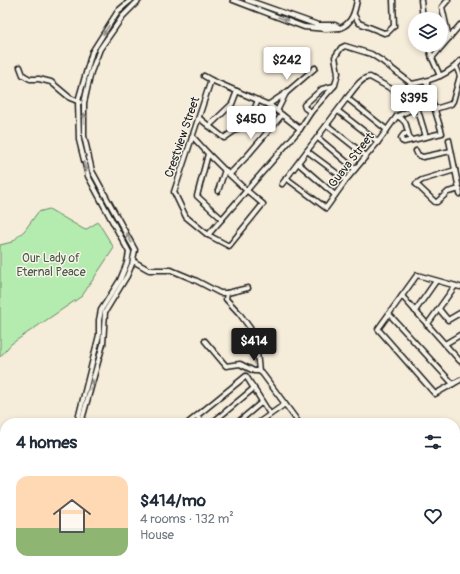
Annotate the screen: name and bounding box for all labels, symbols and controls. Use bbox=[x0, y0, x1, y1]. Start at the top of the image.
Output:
map controls bbox=[408, 12, 448, 52]
button: layers bbox=[408, 12, 448, 52]
one-way arrow bbox=[277, 16, 289, 22]
one-way arrow bbox=[102, 25, 110, 35]
pin: $242 bbox=[263, 47, 311, 81]
text: $242 bbox=[272, 52, 302, 68]
pin: $395 bbox=[390, 85, 438, 119]
text: $395 bbox=[400, 90, 428, 106]
street label: Crestview Street bbox=[162, 95, 203, 179]
pin: $450 bbox=[227, 106, 275, 140]
one-way arrow bbox=[81, 111, 87, 124]
text: $450 bbox=[236, 111, 266, 127]
street label: Guava Street bbox=[325, 130, 378, 191]
one-way arrow bbox=[83, 161, 89, 173]
one-way arrow bbox=[125, 232, 132, 244]
park label: Our Lady of Eternal Peace bbox=[16, 251, 86, 280]
pin: $414 bbox=[230, 328, 278, 362]
text: $414 bbox=[240, 333, 268, 349]
one-way arrow bbox=[89, 379, 95, 391]
icon: filters bbox=[422, 431, 444, 453]
text: 4 homes bbox=[16, 432, 77, 453]
text: $414/mo bbox=[140, 490, 206, 511]
icon: home bbox=[48, 492, 96, 540]
icon: heart bbox=[422, 505, 444, 527]
text: 4 rooms · 132 m² bbox=[140, 511, 234, 527]
text: House bbox=[140, 527, 174, 543]

